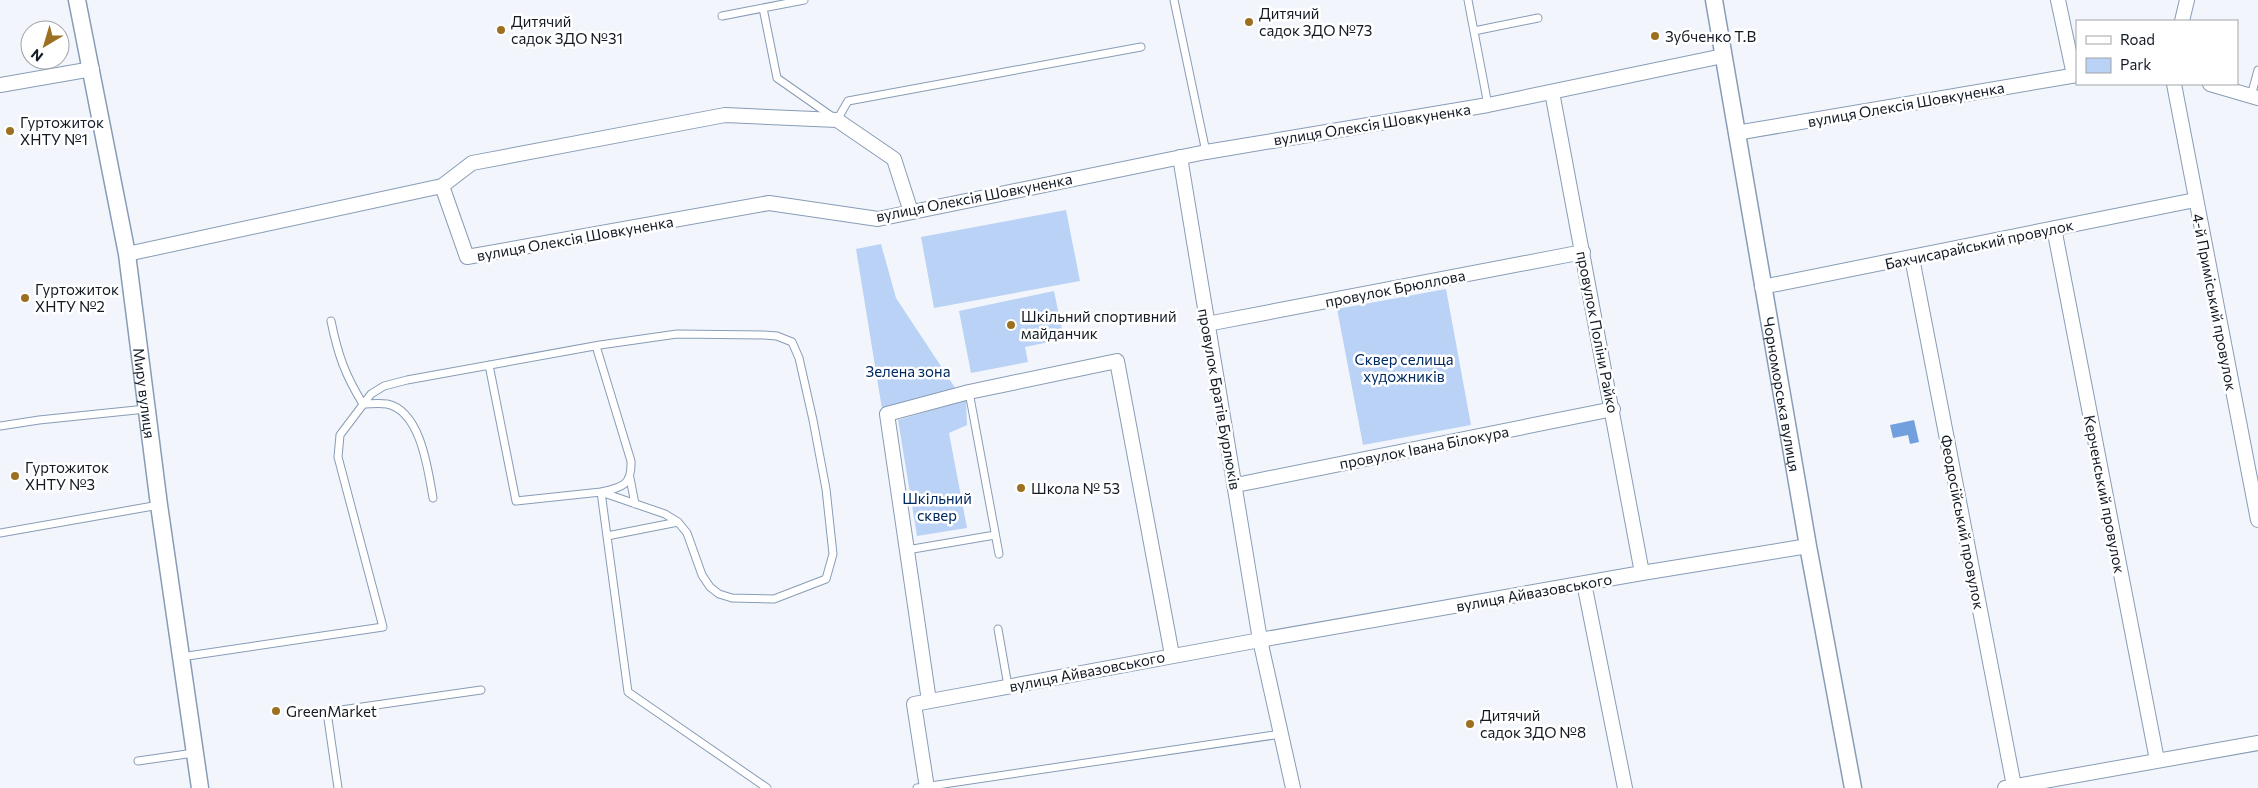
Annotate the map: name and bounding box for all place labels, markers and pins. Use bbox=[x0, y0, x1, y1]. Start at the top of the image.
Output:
place label: Дитячий садок ЗДО №73 bbox=[1259, 4, 1372, 39]
place label: Дитячий садок ЗДО №31 bbox=[511, 12, 623, 47]
marker: Дитячий садок ЗДО №73 bbox=[1243, 16, 1255, 28]
marker: Дитячий садок ЗДО №31 bbox=[495, 24, 507, 36]
place label: Зубченко Т.В bbox=[1665, 27, 1756, 45]
marker: Зубченко Т.В bbox=[1649, 30, 1661, 42]
place label: Гуртожиток ХНТУ №1 bbox=[20, 113, 104, 148]
marker: Гуртожиток ХНТУ №1 bbox=[4, 125, 16, 137]
place label: Гуртожиток ХНТУ №2 bbox=[35, 280, 119, 315]
marker: Гуртожиток ХНТУ №2 bbox=[19, 292, 31, 304]
place label: Шкільний спортивний майданчик bbox=[1021, 307, 1177, 342]
marker: Шкільний спортивний майданчик bbox=[1005, 319, 1017, 331]
place label: Гуртожиток ХНТУ №3 bbox=[25, 458, 109, 493]
marker: Гуртожиток ХНТУ №3 bbox=[9, 470, 21, 482]
place label: Школа № 53 bbox=[1031, 479, 1120, 497]
marker: Школа № 53 bbox=[1015, 482, 1027, 494]
place label: GreenMarket bbox=[286, 702, 377, 720]
marker: GreenMarket bbox=[270, 705, 282, 717]
place label: Дитячий садок ЗДО №8 bbox=[1480, 706, 1586, 741]
marker: Дитячий садок ЗДО №8 bbox=[1464, 718, 1476, 730]

